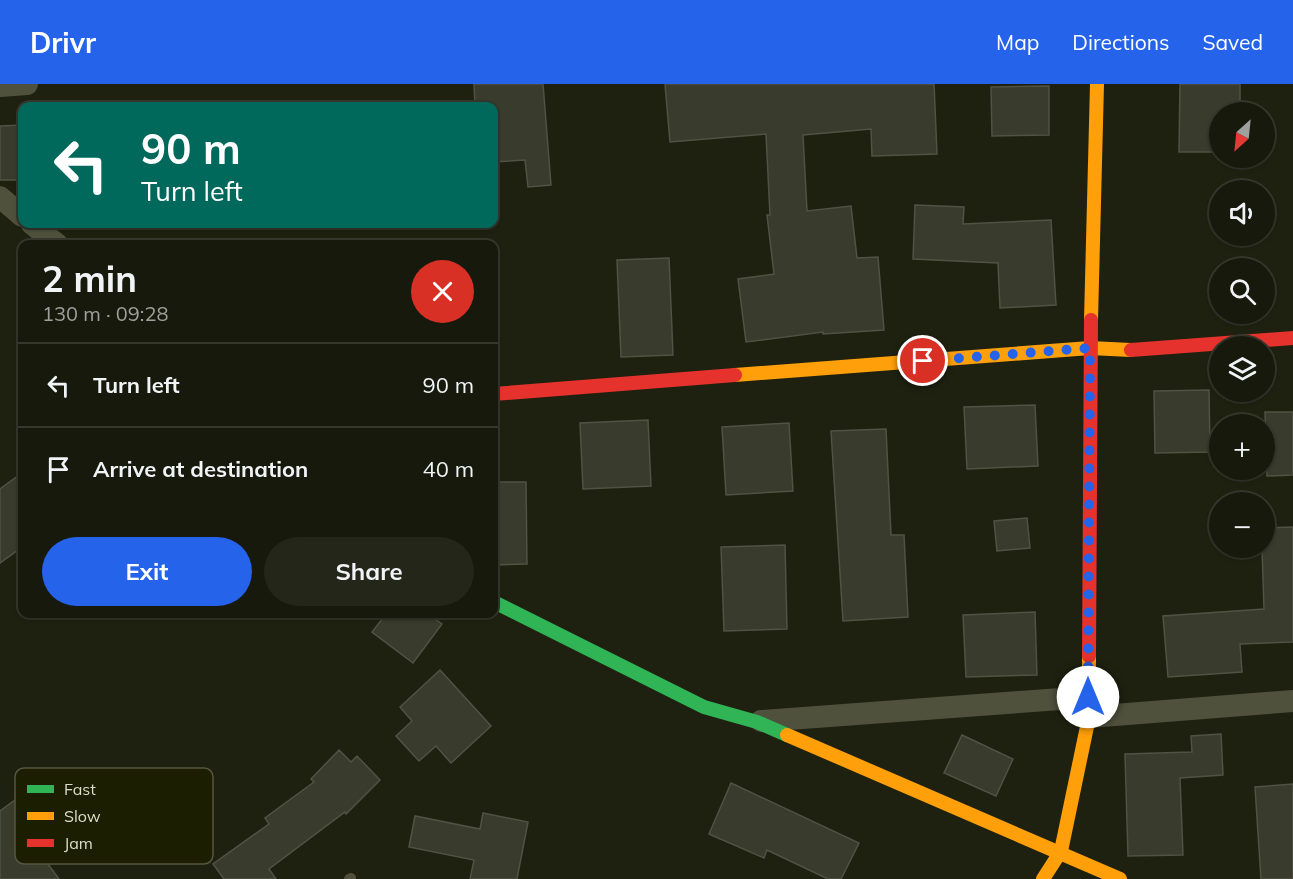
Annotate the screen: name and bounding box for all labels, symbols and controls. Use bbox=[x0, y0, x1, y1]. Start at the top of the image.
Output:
text: Drivr bbox=[30, 25, 96, 60]
text: Map bbox=[996, 29, 1039, 55]
text: Directions bbox=[1072, 29, 1169, 55]
text: Saved bbox=[1202, 29, 1263, 55]
north arrow bbox=[1209, 102, 1275, 168]
map controls bbox=[1209, 102, 1275, 558]
text: 90 m bbox=[141, 122, 241, 175]
icon: left bbox=[42, 126, 120, 204]
text: Turn left bbox=[141, 174, 243, 208]
button: sound bbox=[1209, 180, 1275, 246]
text: 2 min bbox=[42, 256, 137, 301]
button: search bbox=[1209, 258, 1275, 324]
button: close bbox=[411, 260, 474, 323]
text: 130 m · 09:28 bbox=[42, 301, 168, 326]
pin bbox=[897, 335, 948, 386]
button: layers bbox=[1209, 336, 1275, 402]
icon: arrive bbox=[906, 344, 939, 377]
icon: left bbox=[42, 369, 75, 402]
text: Turn left bbox=[93, 371, 180, 399]
text: 90 m bbox=[423, 371, 474, 399]
button: + bbox=[1209, 414, 1275, 480]
icon: arrive bbox=[42, 453, 75, 486]
text: Arrive at destination bbox=[93, 455, 308, 483]
text: 40 m bbox=[423, 455, 474, 483]
button: − bbox=[1209, 492, 1275, 558]
button: Exit bbox=[42, 537, 252, 606]
button: Share bbox=[264, 537, 474, 606]
position arrow bbox=[1056, 665, 1120, 729]
legend bbox=[15, 768, 213, 864]
text: Fast bbox=[64, 779, 96, 799]
text: Slow bbox=[64, 806, 101, 826]
text: Jam bbox=[64, 833, 93, 853]

